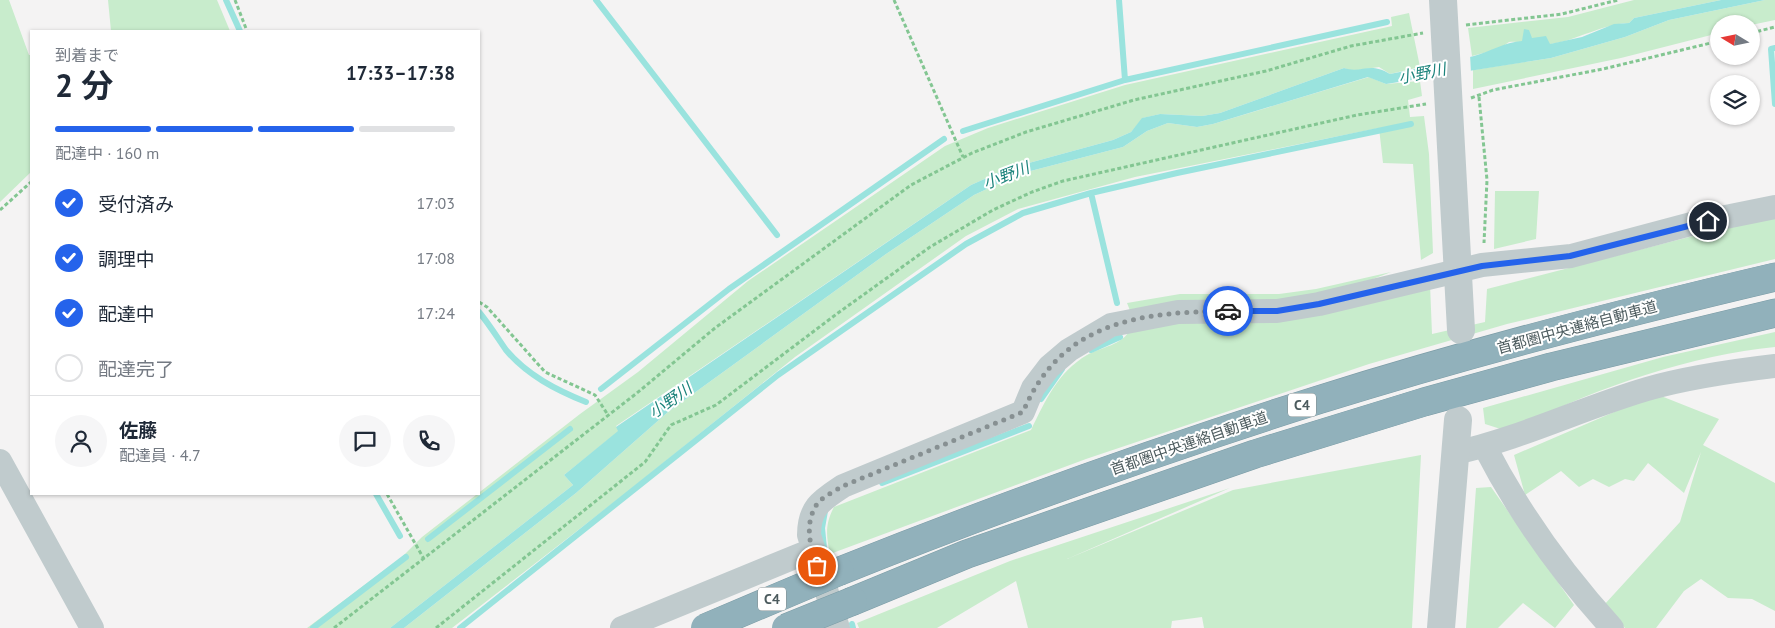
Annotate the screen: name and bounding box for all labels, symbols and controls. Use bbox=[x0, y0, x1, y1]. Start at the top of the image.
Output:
north arrow bbox=[1710, 15, 1760, 65]
map controls bbox=[1710, 15, 1760, 125]
text: 到着まで bbox=[55, 45, 119, 65]
water label: 小野川 bbox=[1397, 58, 1449, 87]
text: 17:33–17:38 bbox=[346, 61, 455, 85]
text: 2 分 bbox=[55, 64, 113, 106]
button: layers bbox=[1710, 75, 1760, 125]
text: 配達中 · 160 m bbox=[55, 143, 159, 163]
water label: 小野川 bbox=[980, 156, 1034, 193]
icon: check bbox=[55, 189, 83, 217]
text: 受付済み bbox=[98, 192, 174, 216]
text: 17:03 bbox=[417, 193, 455, 213]
pin bbox=[1687, 200, 1729, 242]
icon: home bbox=[1694, 207, 1722, 235]
icon: check bbox=[55, 244, 83, 272]
text: 調理中 bbox=[98, 247, 155, 271]
text: 17:08 bbox=[417, 248, 455, 268]
courier bbox=[1203, 286, 1253, 336]
street label: 首都圏中央連絡自動車道 bbox=[1495, 296, 1659, 358]
icon: car bbox=[1214, 297, 1242, 325]
icon: check bbox=[55, 299, 83, 327]
text: 配達中 bbox=[98, 302, 155, 326]
text: 17:24 bbox=[417, 303, 455, 323]
text: 配達完了 bbox=[98, 357, 174, 381]
water label: 小野川 bbox=[645, 377, 697, 422]
road number: C4 bbox=[1288, 394, 1316, 416]
street label: 首都圏中央連絡自動車道 bbox=[1108, 407, 1270, 479]
button: person bbox=[55, 415, 107, 467]
button: chat bbox=[339, 415, 391, 467]
button: phone bbox=[403, 415, 455, 467]
text: 佐藤 bbox=[119, 418, 157, 442]
text: 配達員 · 4.7 bbox=[119, 445, 201, 465]
pin bbox=[796, 545, 838, 587]
icon: bag bbox=[803, 552, 831, 580]
road number: C4 bbox=[758, 588, 786, 610]

